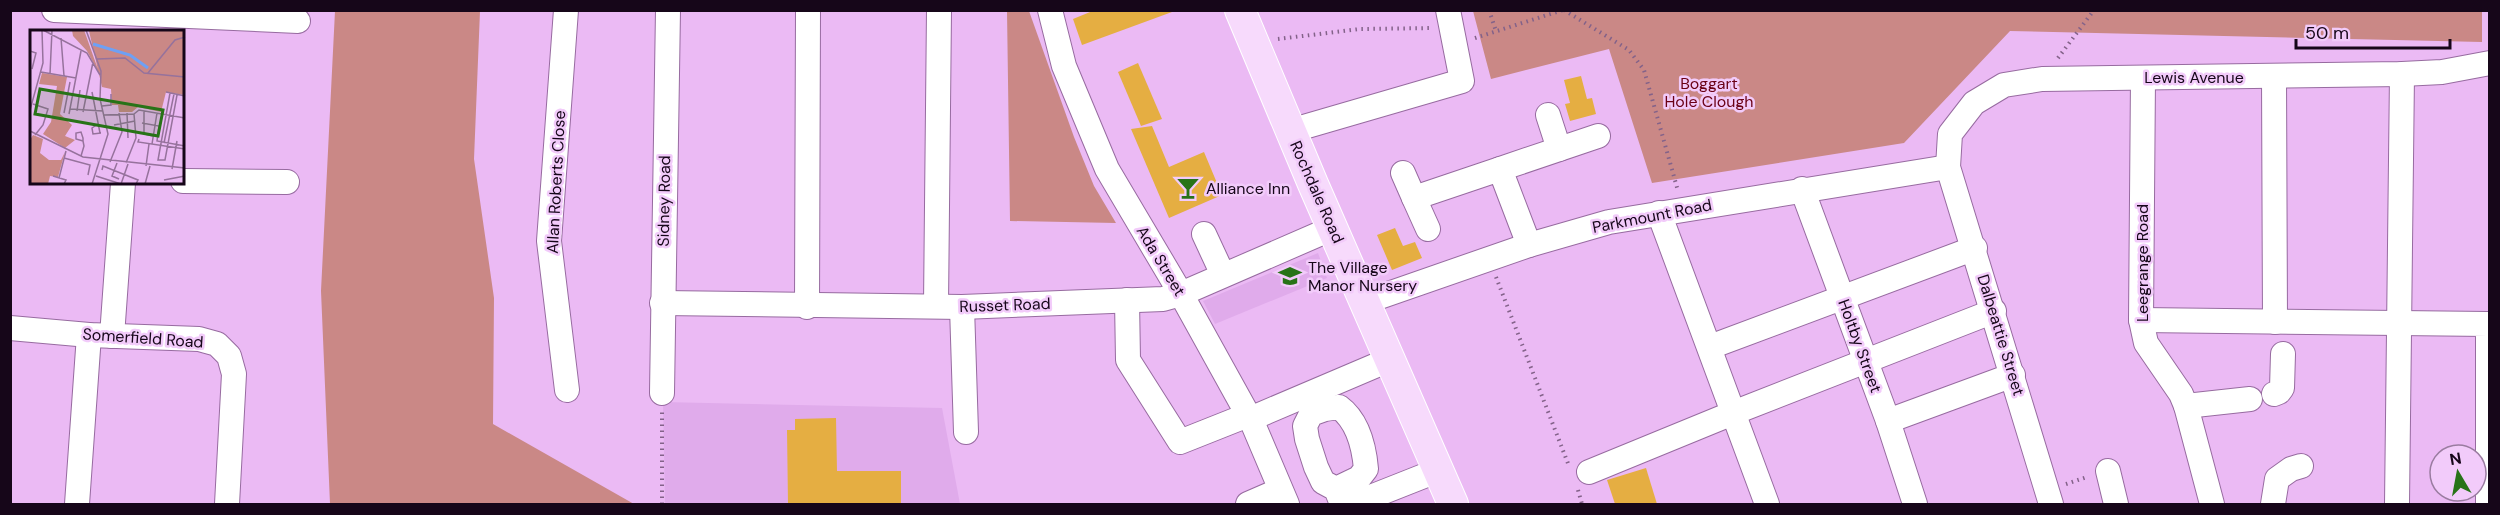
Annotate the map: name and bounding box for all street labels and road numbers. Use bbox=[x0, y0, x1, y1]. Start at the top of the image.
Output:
street label: Lewis Avenue bbox=[2144, 67, 2244, 88]
street label: Allan Roberts Close bbox=[542, 110, 570, 254]
street label: Rochdale Road bbox=[1285, 138, 1349, 246]
street label: Sidney Road bbox=[653, 155, 675, 247]
street label: Parkmount Road bbox=[1590, 194, 1714, 238]
street label: Leegrange Road bbox=[2132, 204, 2153, 322]
street label: Ada Street bbox=[1132, 222, 1190, 300]
street label: Dalbeattie Street bbox=[1973, 272, 2029, 398]
street label: Russet Road bbox=[959, 293, 1051, 317]
street label: Holtby Street bbox=[1833, 296, 1887, 396]
street label: Somerfield Road bbox=[82, 323, 204, 353]

